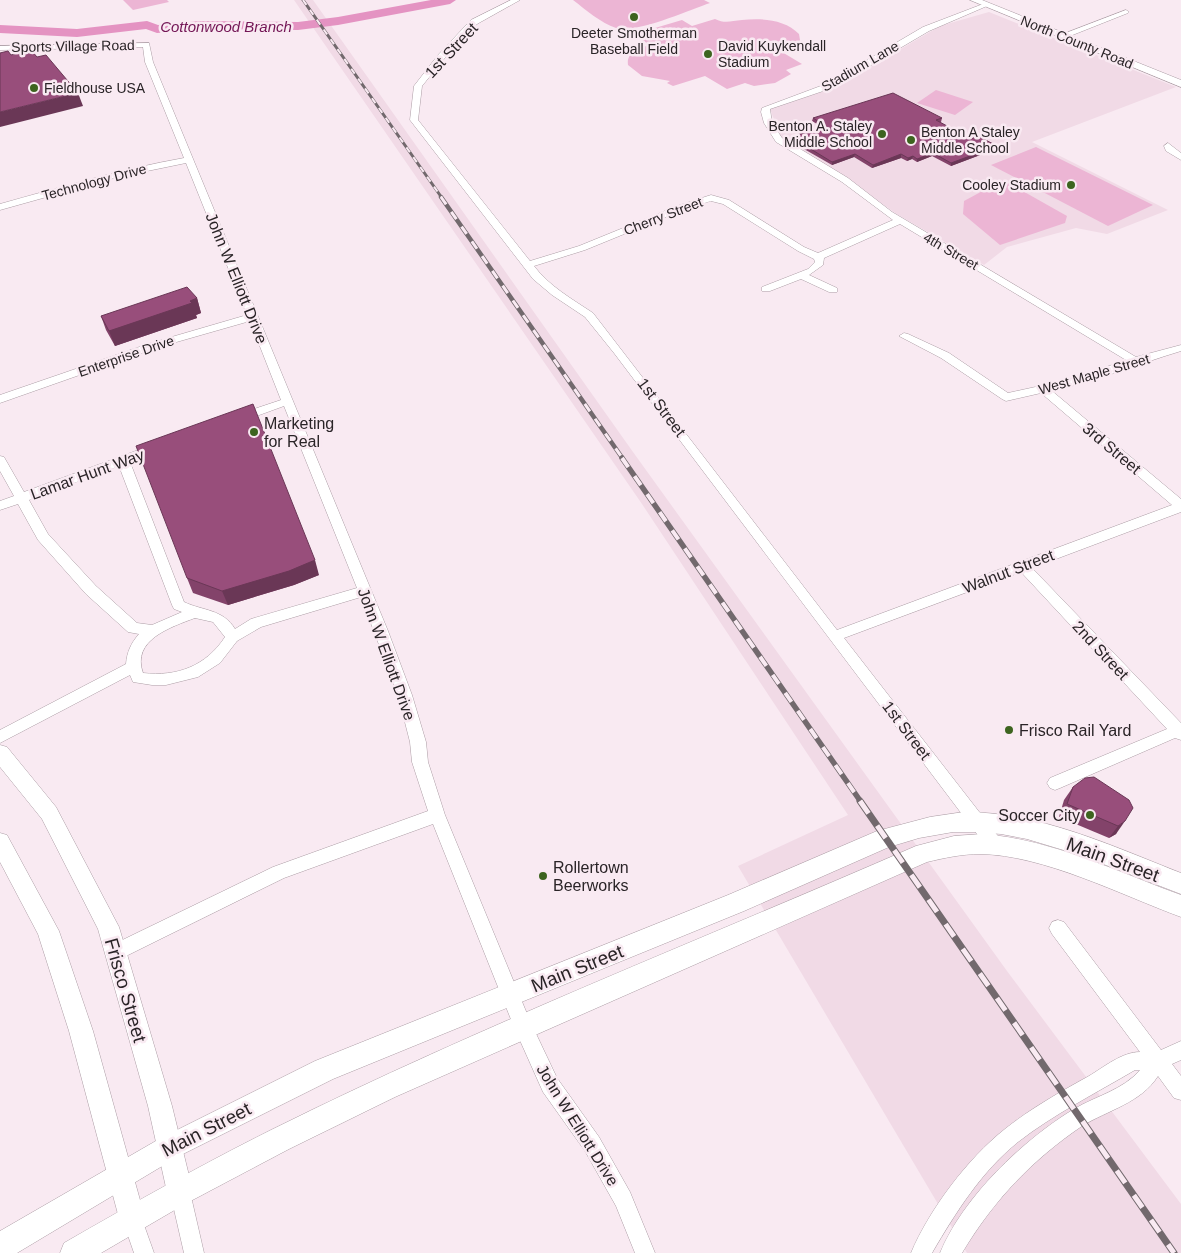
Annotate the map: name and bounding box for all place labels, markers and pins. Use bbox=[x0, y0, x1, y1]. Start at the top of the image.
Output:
marker: Deeter Smotherman Baseball Field bbox=[628, 11, 640, 23]
place label: Deeter Smotherman Baseball Field bbox=[571, 25, 697, 57]
place label: David Kuykendall Stadium bbox=[718, 38, 826, 70]
marker: David Kuykendall Stadium bbox=[702, 48, 714, 60]
place label: Fieldhouse USA bbox=[44, 80, 146, 96]
marker: Fieldhouse USA bbox=[28, 82, 40, 94]
place label: Benton A. Staley Middle School bbox=[768, 118, 872, 150]
place label: Benton A Staley Middle School bbox=[921, 124, 1020, 156]
marker: Benton A. Staley Middle School bbox=[876, 128, 888, 140]
marker: Benton A Staley Middle School bbox=[905, 134, 917, 146]
place label: Cooley Stadium bbox=[962, 177, 1061, 193]
marker: Cooley Stadium bbox=[1065, 179, 1077, 191]
place label: Marketing for Real bbox=[264, 415, 334, 450]
marker: Marketing for Real bbox=[248, 426, 260, 438]
place label: Frisco Rail Yard bbox=[1019, 722, 1131, 739]
marker: Frisco Rail Yard bbox=[1003, 724, 1015, 736]
place label: Soccer City bbox=[998, 807, 1080, 824]
marker: Soccer City bbox=[1084, 809, 1096, 821]
place label: Rollertown Beerworks bbox=[553, 859, 629, 894]
marker: Rollertown Beerworks bbox=[537, 870, 549, 882]

